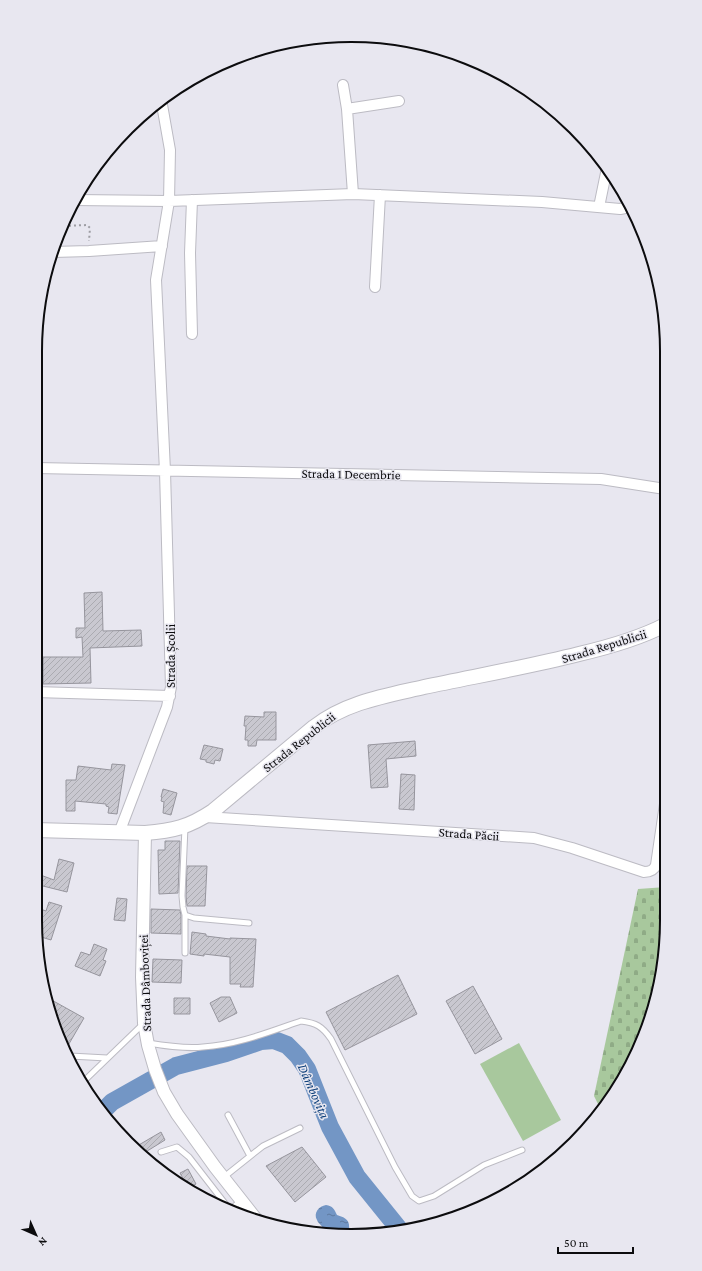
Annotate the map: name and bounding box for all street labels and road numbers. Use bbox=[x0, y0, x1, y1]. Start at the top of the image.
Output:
street label: Strada 1 Decembrie bbox=[301, 466, 401, 482]
street label: Strada Școlii bbox=[163, 623, 179, 688]
street label: Strada Republicii bbox=[560, 626, 649, 666]
street label: Strada Republicii bbox=[260, 709, 339, 775]
street label: Strada Păcii bbox=[438, 824, 500, 844]
street label: Strada Dâmboviței bbox=[136, 934, 155, 1032]

